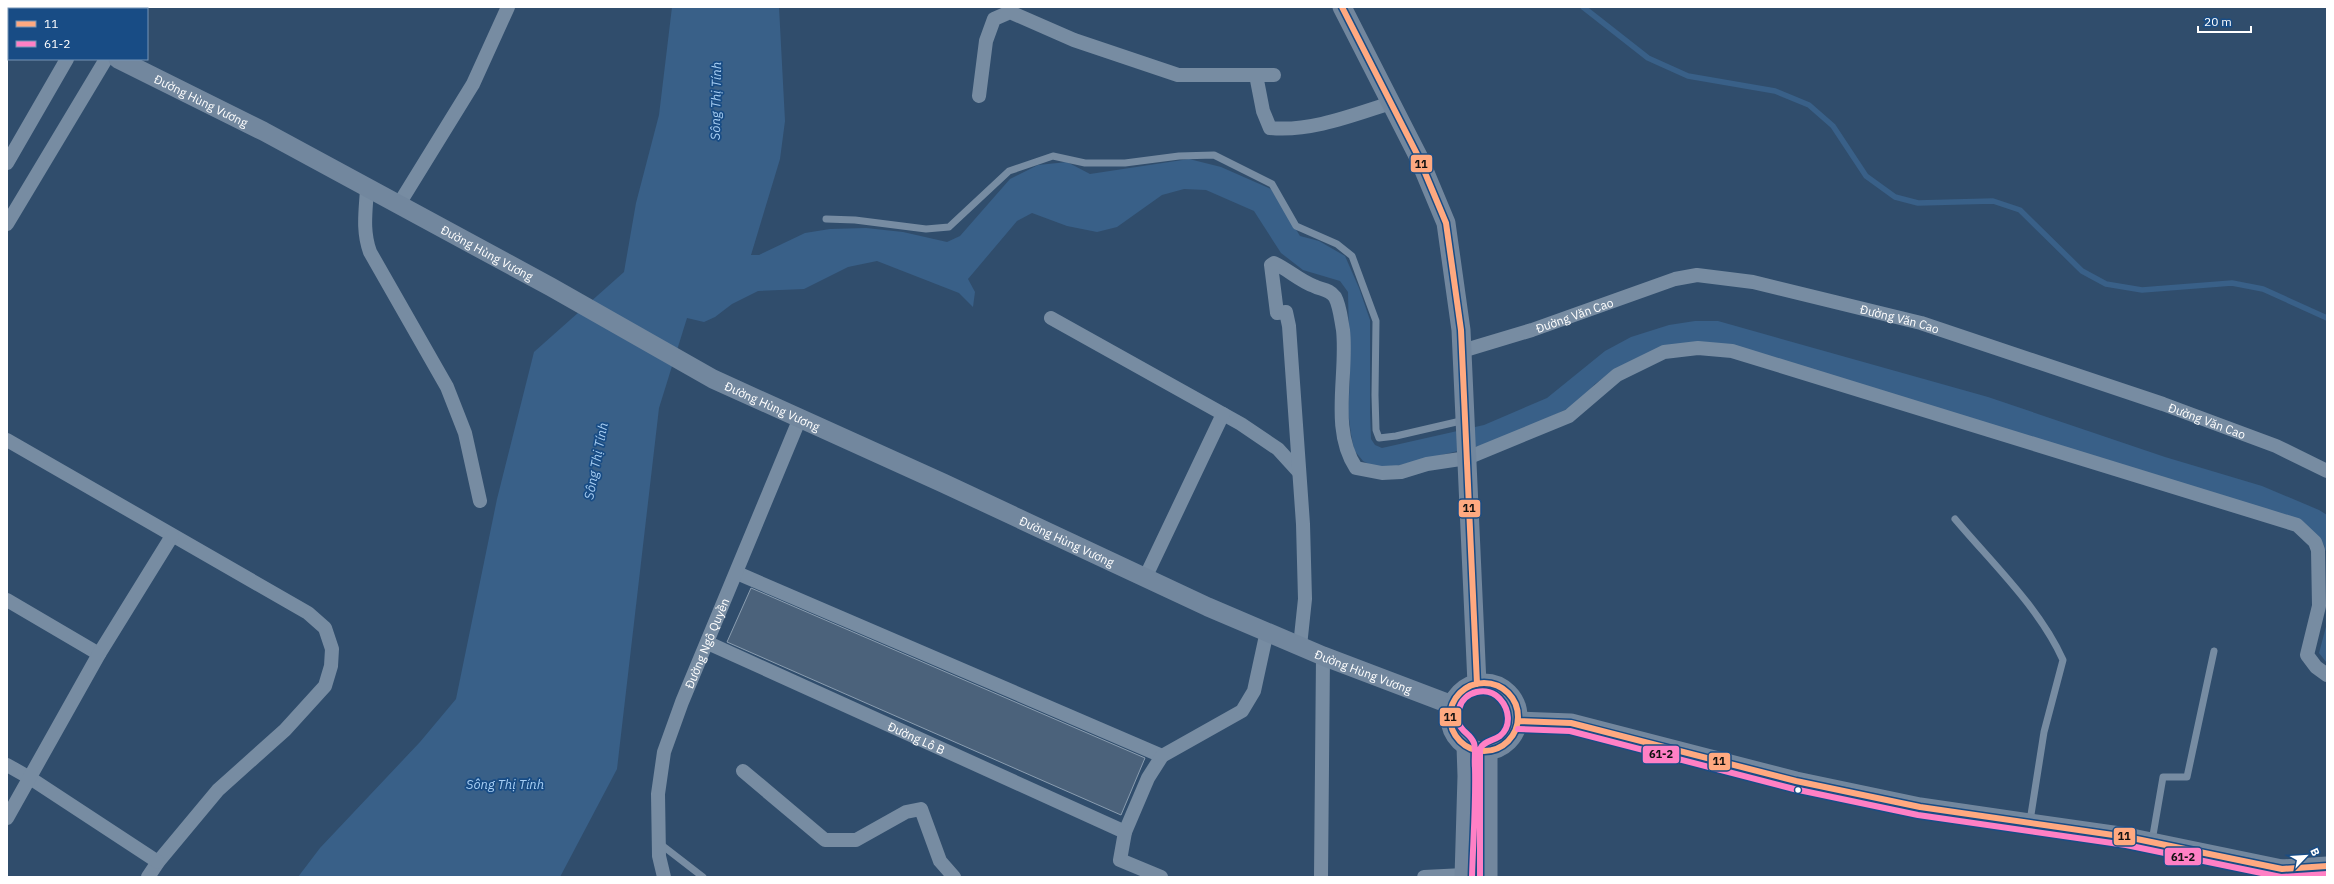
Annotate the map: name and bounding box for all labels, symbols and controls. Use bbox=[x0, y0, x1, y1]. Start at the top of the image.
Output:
legend bbox=[8, 8, 148, 60]
scale bar bbox=[2198, 8, 2251, 34]
text: 20 m bbox=[2204, 14, 2232, 29]
text: 11 bbox=[44, 16, 58, 31]
text: 61-2 bbox=[44, 36, 70, 51]
water label: Sông Thị Tính bbox=[707, 62, 725, 140]
street label: Đường Hùng Vương bbox=[152, 71, 251, 130]
line badge: 11 bbox=[1410, 154, 1433, 173]
text: 11 bbox=[1414, 157, 1428, 171]
street label: Đường Hùng Vương bbox=[439, 221, 537, 284]
street label: Đường Văn Cao bbox=[1533, 294, 1615, 336]
street label: Đường Văn Cao bbox=[1859, 301, 1942, 336]
street label: Đường Hùng Vương bbox=[723, 378, 823, 434]
street label: Đường Văn Cao bbox=[2166, 399, 2248, 442]
water label: Sông Thị Tính bbox=[580, 421, 612, 501]
line badge: 11 bbox=[1458, 499, 1481, 518]
text: 11 bbox=[1462, 501, 1476, 515]
street label: Đường Hùng Vương bbox=[1017, 512, 1117, 570]
street label: Đường Ngô Quyền bbox=[681, 596, 732, 691]
street label: Đường Hùng Vương bbox=[1313, 646, 1415, 697]
line badge: 11 bbox=[1439, 707, 1462, 727]
text: 11 bbox=[1443, 710, 1457, 724]
street label: Đường Lô B bbox=[886, 718, 948, 757]
line badge: 61-2 bbox=[1642, 745, 1680, 764]
text: 61-2 bbox=[1649, 747, 1674, 761]
line badge: 11 bbox=[1708, 752, 1731, 771]
text: 11 bbox=[1712, 754, 1726, 768]
water label: Sông Thị Tính bbox=[466, 776, 544, 793]
unlabelled marker bbox=[1793, 785, 1803, 795]
line badge: 11 bbox=[2113, 827, 2136, 846]
text: 11 bbox=[2117, 829, 2131, 843]
north arrow bbox=[2286, 836, 2326, 876]
text: B bbox=[2307, 845, 2323, 858]
line badge: 61-2 bbox=[2164, 847, 2202, 866]
text: 61-2 bbox=[2171, 850, 2196, 864]

